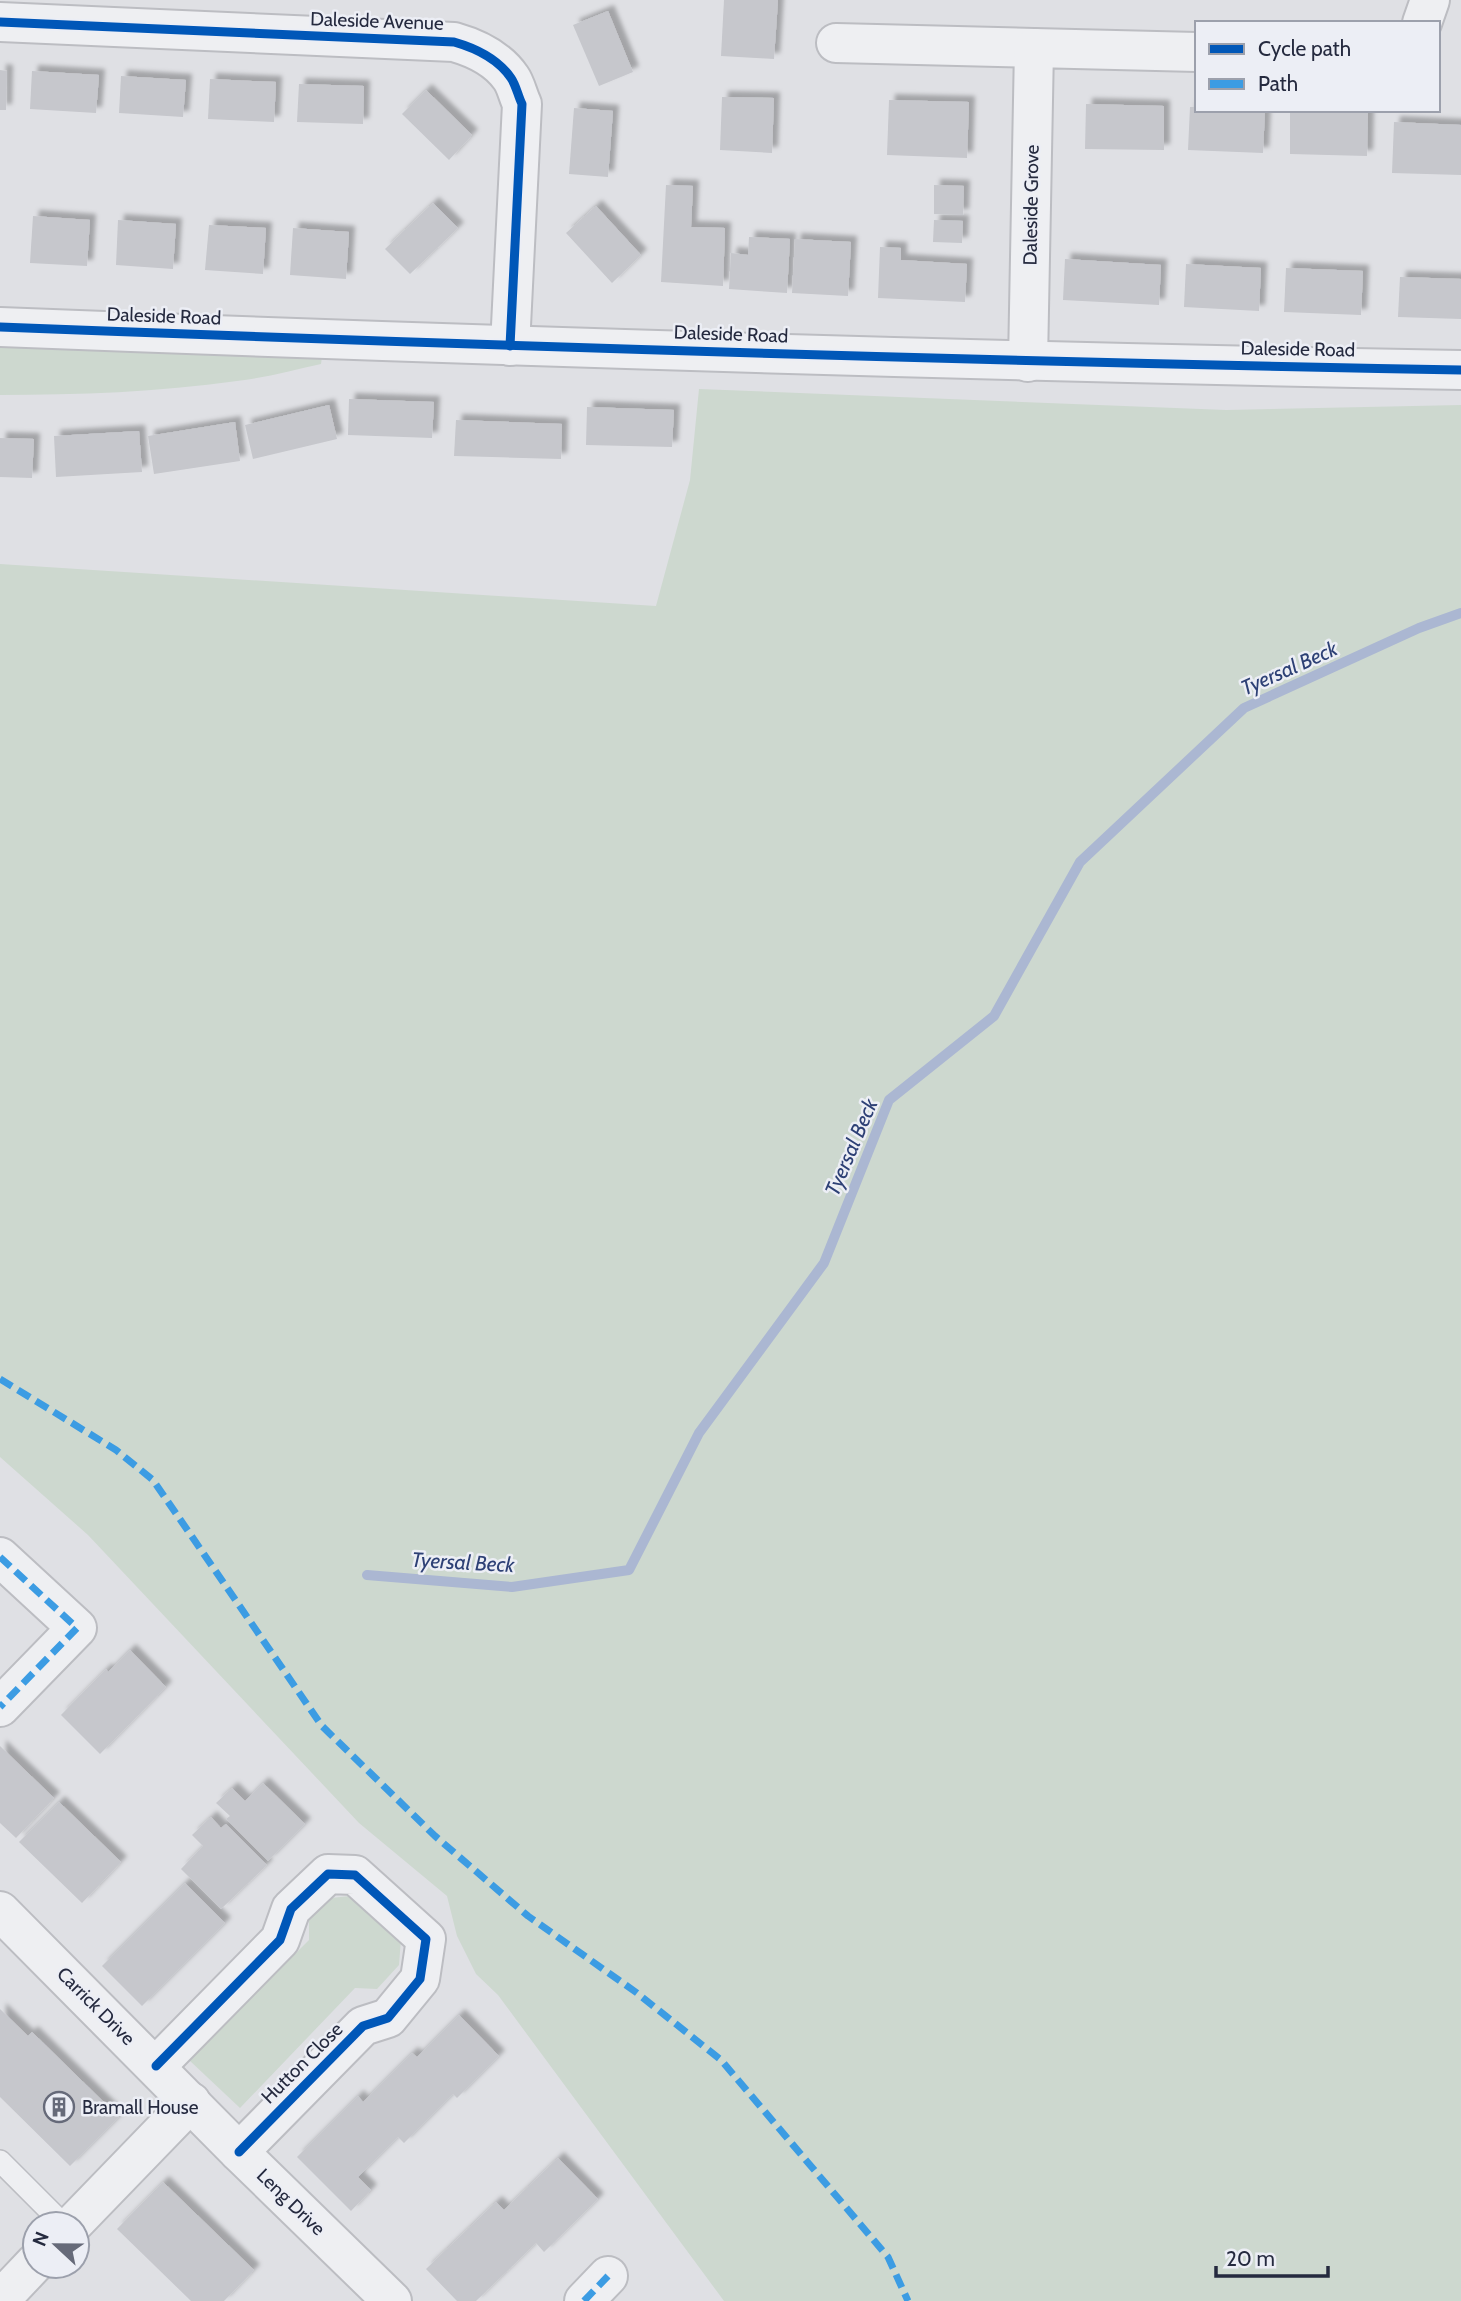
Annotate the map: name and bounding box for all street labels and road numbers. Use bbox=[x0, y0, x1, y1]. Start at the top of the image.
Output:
street label: Daleside Avenue bbox=[310, 7, 444, 35]
street label: Daleside Grove bbox=[1018, 144, 1044, 266]
street label: Daleside Road bbox=[106, 303, 222, 329]
street label: Daleside Road bbox=[673, 321, 789, 347]
street label: Daleside Road bbox=[1241, 337, 1355, 361]
street label: Carrick Drive bbox=[52, 1962, 140, 2050]
street label: Hutton Close bbox=[257, 2017, 348, 2108]
street label: Leng Drive bbox=[252, 2164, 330, 2240]

